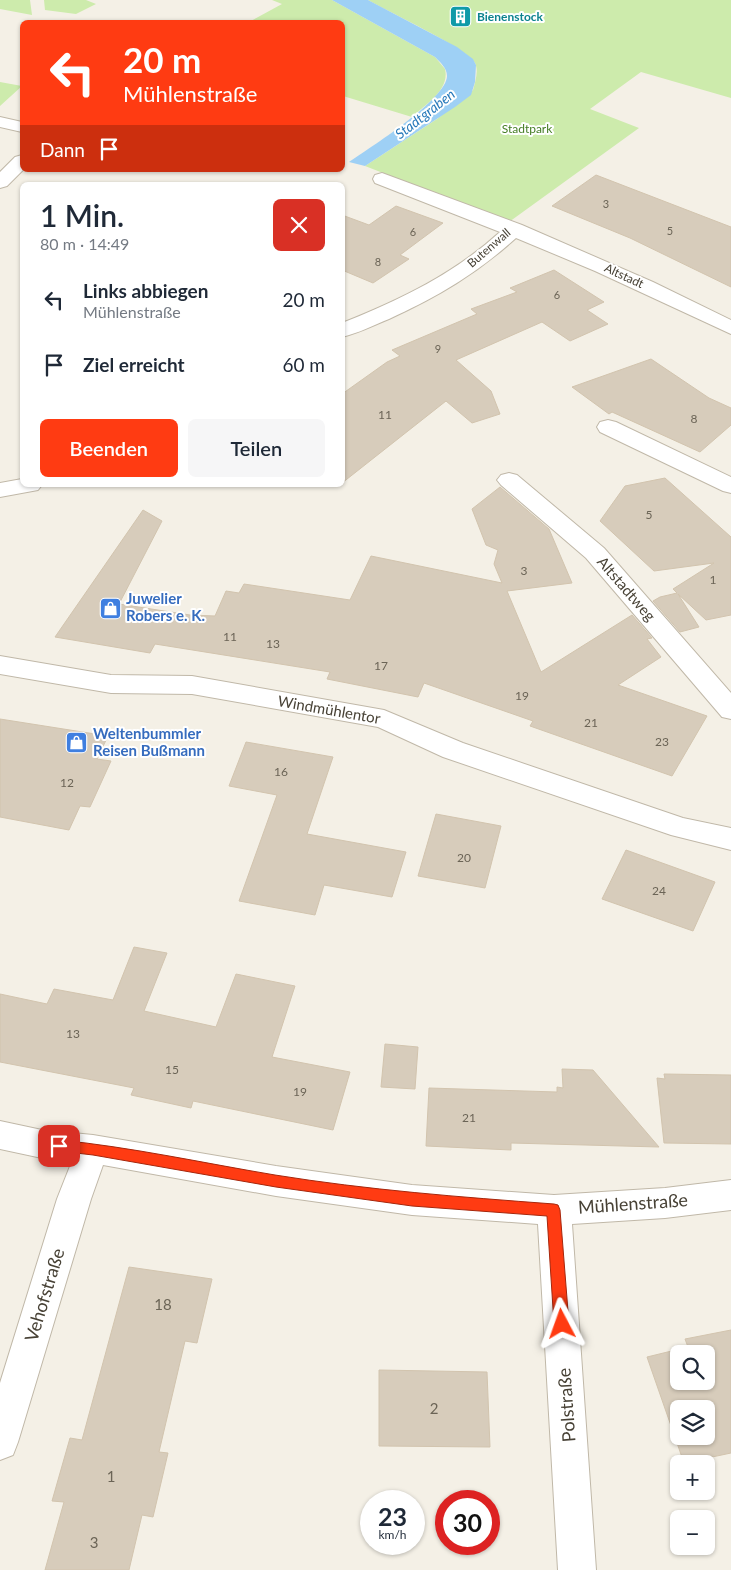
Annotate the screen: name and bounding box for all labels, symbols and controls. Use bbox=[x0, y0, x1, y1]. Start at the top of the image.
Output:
building icon: Bienenstock bbox=[449, 5, 473, 29]
place label: Bienenstock bbox=[477, 9, 544, 24]
text: 20 m bbox=[123, 38, 201, 80]
icon: left bbox=[40, 40, 105, 105]
text: Mühlenstraße bbox=[123, 80, 257, 107]
water label: Stadtgraben bbox=[391, 85, 458, 142]
park label: Stadtpark bbox=[502, 121, 553, 136]
icon: arrive bbox=[95, 135, 123, 163]
text: Dann bbox=[40, 138, 85, 161]
text: 1 Min. bbox=[40, 197, 124, 233]
house number: 3 bbox=[603, 197, 609, 210]
button: close bbox=[273, 199, 325, 251]
house number: 5 bbox=[667, 224, 673, 237]
house number: 6 bbox=[410, 225, 416, 238]
street label: Butenwall bbox=[464, 225, 513, 271]
text: 80 m · 14:49 bbox=[40, 234, 129, 253]
house number: 8 bbox=[375, 255, 381, 268]
street label: Altstadt bbox=[602, 260, 647, 291]
text: Links abbiegen bbox=[83, 279, 208, 302]
icon: left bbox=[40, 286, 68, 314]
text: 20 m bbox=[282, 288, 325, 311]
house number: 6 bbox=[554, 288, 560, 301]
text: Mühlenstraße bbox=[83, 302, 181, 321]
house number: 9 bbox=[435, 342, 441, 355]
icon: arrive bbox=[40, 351, 68, 379]
text: Ziel erreicht bbox=[83, 353, 185, 376]
text: 60 m bbox=[282, 353, 325, 376]
house number: 11 bbox=[378, 407, 392, 422]
house number: 8 bbox=[691, 411, 698, 426]
button: Beenden bbox=[40, 419, 178, 477]
button: Teilen bbox=[188, 419, 325, 477]
house number: 5 bbox=[646, 507, 653, 522]
street label: Altstadtweg bbox=[594, 552, 660, 624]
house number: 3 bbox=[521, 563, 528, 578]
house number: 1 bbox=[710, 572, 717, 587]
place label: Juwelier Robers e. K. bbox=[126, 589, 205, 624]
shop icon: Juwelier Robers e. K. bbox=[98, 596, 122, 620]
house number: 11 bbox=[223, 629, 237, 644]
house number: 13 bbox=[266, 636, 280, 651]
house number: 17 bbox=[374, 658, 388, 673]
house number: 19 bbox=[515, 688, 529, 703]
street label: Windmühlentor bbox=[276, 691, 382, 727]
house number: 21 bbox=[584, 715, 598, 730]
place label: Weltenbummler Reisen Bußmann bbox=[93, 724, 205, 759]
shop icon: Weltenbummler Reisen Bußmann bbox=[65, 731, 89, 755]
house number: 23 bbox=[655, 734, 669, 749]
house number: 16 bbox=[274, 764, 288, 779]
house number: 12 bbox=[60, 775, 74, 790]
house number: 20 bbox=[457, 850, 471, 865]
house number: 24 bbox=[652, 883, 666, 898]
house number: 13 bbox=[66, 1026, 80, 1041]
house number: 15 bbox=[165, 1062, 179, 1077]
house number: 19 bbox=[293, 1084, 307, 1099]
house number: 21 bbox=[462, 1110, 476, 1125]
pin bbox=[38, 1125, 80, 1167]
icon: arrive bbox=[45, 1132, 73, 1160]
street label: Mühlenstraße bbox=[577, 1188, 689, 1218]
street label: Vehofstraße bbox=[19, 1245, 69, 1344]
house number: 18 bbox=[154, 1295, 172, 1313]
position arrow bbox=[535, 1297, 587, 1349]
map controls bbox=[670, 1345, 715, 1555]
button: search bbox=[670, 1345, 715, 1390]
street label: Polstraße bbox=[552, 1367, 580, 1443]
house number: 2 bbox=[430, 1399, 438, 1417]
button: layers bbox=[670, 1400, 715, 1445]
button: + bbox=[670, 1455, 715, 1500]
house number: 1 bbox=[107, 1467, 115, 1485]
speed limit sign: 30 bbox=[435, 1490, 500, 1555]
text: 23 bbox=[378, 1501, 407, 1531]
button: − bbox=[670, 1510, 715, 1555]
text: km/h bbox=[378, 1527, 407, 1542]
house number: 3 bbox=[90, 1533, 98, 1551]

